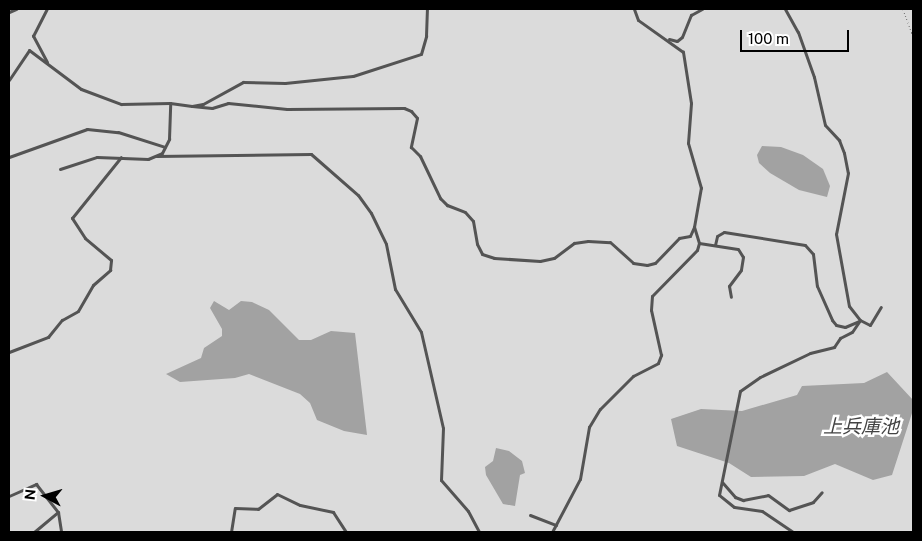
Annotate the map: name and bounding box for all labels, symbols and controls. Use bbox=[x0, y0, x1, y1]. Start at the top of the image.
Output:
scale bar bbox=[742, 20, 851, 52]
text: 100 m bbox=[748, 30, 789, 47]
water label: 上兵庫池 bbox=[823, 416, 899, 438]
north arrow bbox=[20, 471, 70, 521]
text: N bbox=[22, 488, 39, 501]

